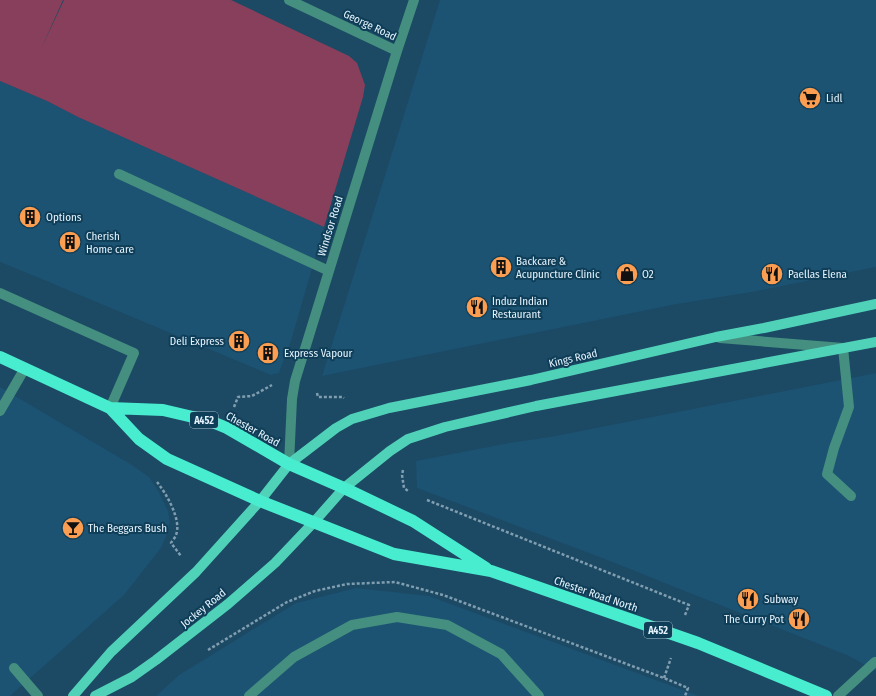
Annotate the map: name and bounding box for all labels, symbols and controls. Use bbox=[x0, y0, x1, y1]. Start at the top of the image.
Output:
street label: George Road bbox=[341, 8, 398, 43]
supermarket icon: Lidl bbox=[797, 85, 823, 111]
place label: Lidl bbox=[826, 92, 843, 105]
street label: Windsor Road bbox=[315, 194, 346, 258]
building icon: Options bbox=[17, 204, 43, 230]
place label: Options bbox=[46, 211, 82, 224]
building icon: Cherish Home care bbox=[57, 229, 83, 255]
place label: Cherish Home care bbox=[86, 230, 134, 256]
building icon: Backcare & Acupuncture Clinic bbox=[488, 254, 514, 280]
place label: Backcare & Acupuncture Clinic bbox=[516, 255, 600, 281]
shop icon: O2 bbox=[614, 261, 640, 287]
restaurant icon: Paellas Elena bbox=[759, 261, 785, 287]
place label: O2 bbox=[642, 268, 654, 281]
place label: Paellas Elena bbox=[788, 268, 847, 281]
restaurant icon: Induz Indian Restaurant bbox=[464, 294, 490, 320]
place label: Induz Indian Restaurant bbox=[492, 295, 548, 321]
building icon: Deli Express bbox=[226, 328, 252, 354]
place label: Deli Express bbox=[170, 335, 224, 348]
building icon: Express Vapour bbox=[255, 340, 281, 366]
place label: Express Vapour bbox=[284, 347, 353, 360]
street label: Kings Road bbox=[547, 347, 599, 370]
street label: Chester Road bbox=[224, 409, 282, 450]
road number: A452 bbox=[190, 412, 218, 428]
bar icon: The Beggars Bush bbox=[60, 515, 86, 541]
place label: The Beggars Bush bbox=[88, 522, 167, 535]
street label: Chester Road North bbox=[552, 574, 639, 615]
street label: Jockey Road bbox=[178, 586, 228, 631]
restaurant icon: Subway bbox=[735, 586, 761, 612]
place label: Subway bbox=[764, 593, 798, 606]
restaurant icon: The Curry Pot bbox=[786, 606, 812, 632]
place label: The Curry Pot bbox=[724, 613, 784, 626]
road number: A452 bbox=[644, 622, 672, 638]

